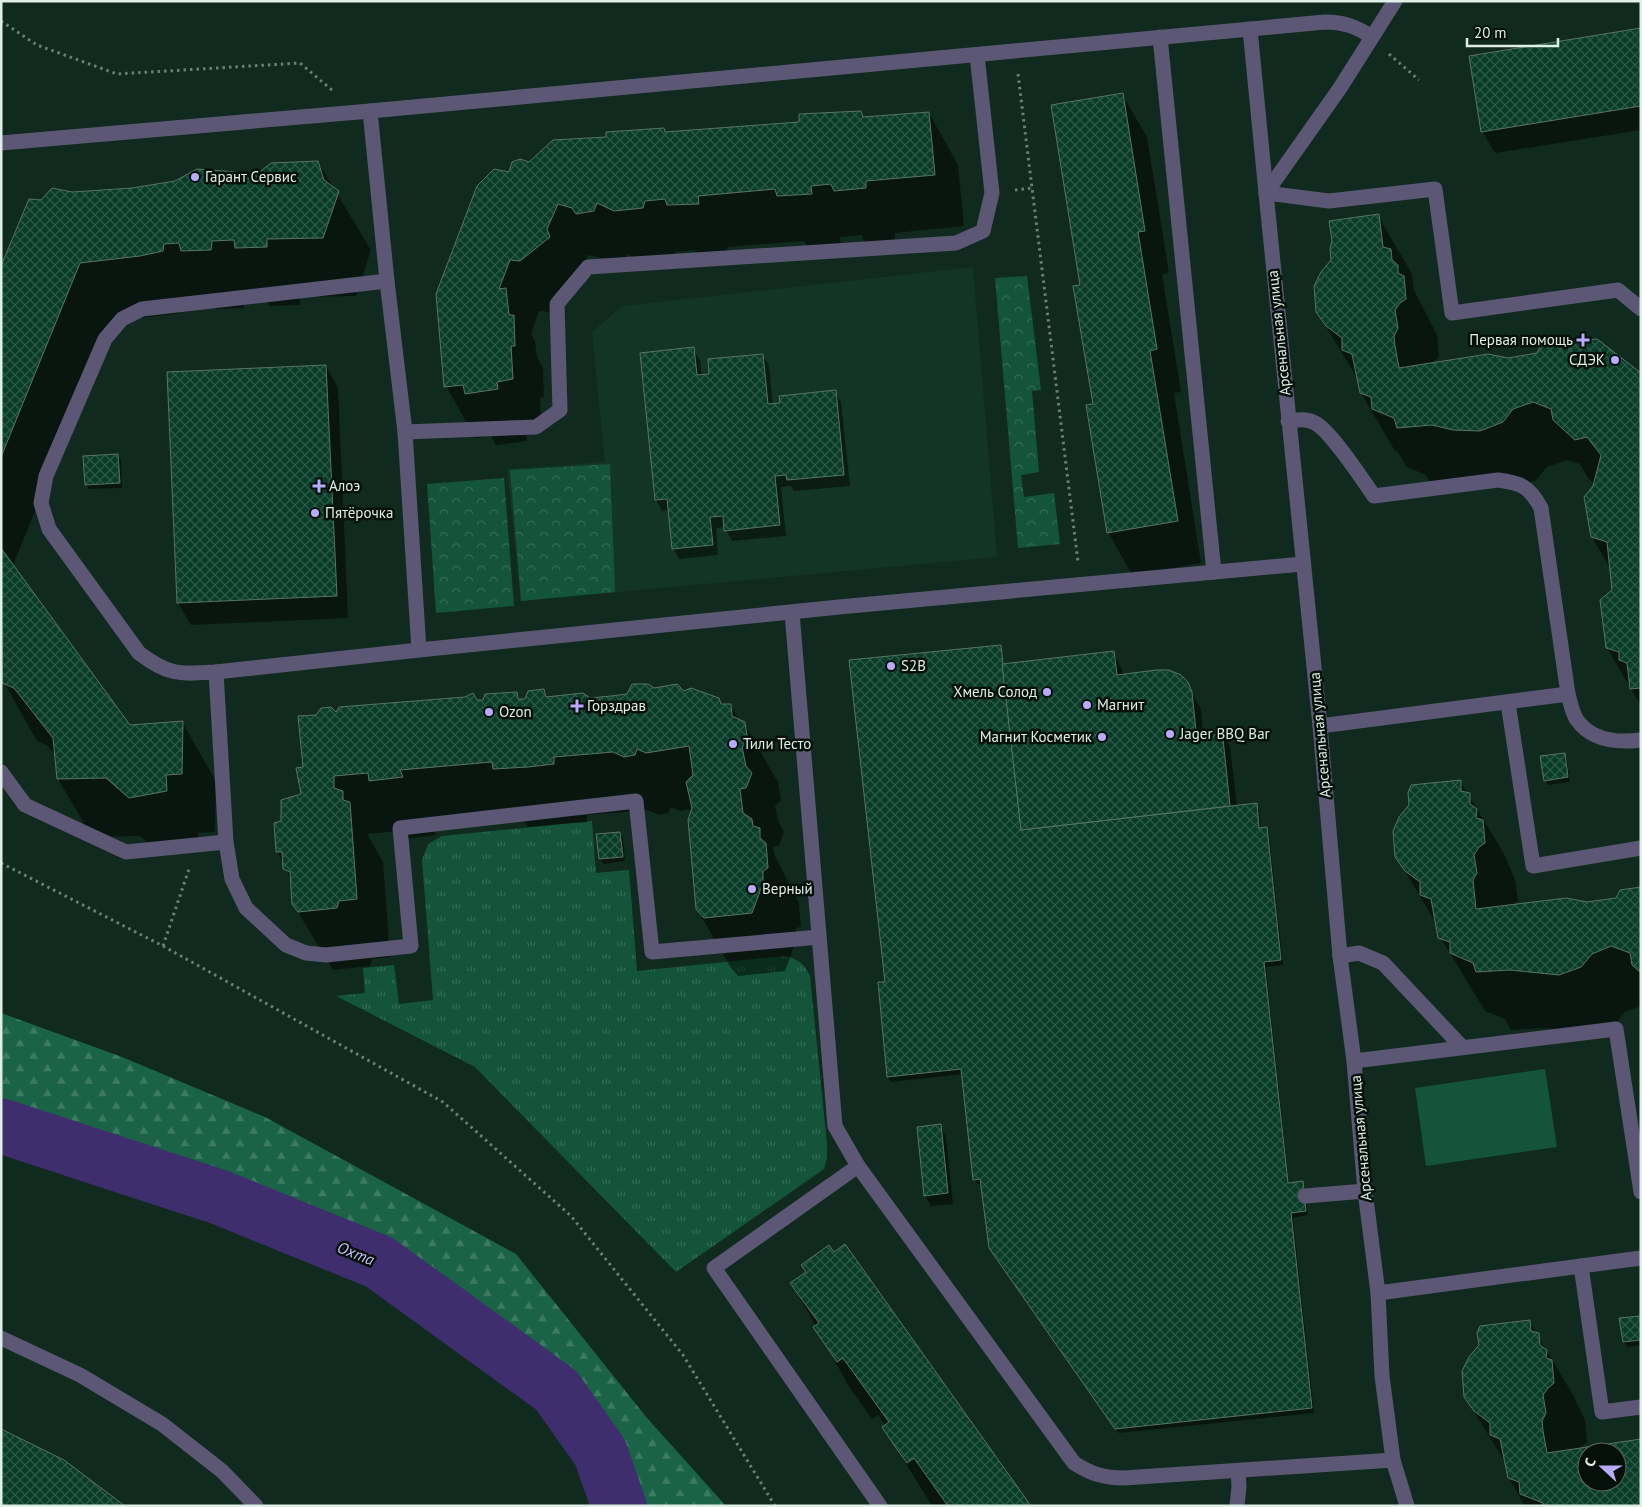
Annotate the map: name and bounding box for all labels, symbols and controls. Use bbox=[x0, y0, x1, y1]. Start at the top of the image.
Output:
scale bar bbox=[1467, 15, 1558, 47]
text: 20 m bbox=[1474, 23, 1507, 42]
place label: Гарант Сервис bbox=[205, 167, 297, 186]
marker: Гарант Сервис bbox=[189, 171, 201, 183]
street label: Арсенальная улица bbox=[1262, 269, 1295, 397]
place label: Первая помощь bbox=[1469, 330, 1573, 349]
marker: Первая помощь bbox=[1577, 334, 1589, 346]
place label: СДЭК bbox=[1569, 350, 1605, 369]
marker: СДЭК bbox=[1609, 354, 1621, 366]
place label: Алоэ bbox=[329, 476, 360, 495]
marker: Алоэ bbox=[313, 480, 325, 492]
place label: Пятёрочка bbox=[325, 503, 393, 522]
marker: Пятёрочка bbox=[309, 507, 321, 519]
place label: S2B bbox=[901, 656, 926, 675]
marker: S2B bbox=[885, 660, 897, 672]
street label: Арсенальная улица bbox=[1305, 672, 1334, 799]
place label: Хмель Солод bbox=[953, 682, 1037, 701]
marker: Хмель Солод bbox=[1041, 686, 1053, 698]
place label: Магнит bbox=[1097, 695, 1144, 714]
place label: Горздрав bbox=[587, 696, 646, 715]
marker: Магнит bbox=[1081, 699, 1093, 711]
marker: Горздрав bbox=[571, 700, 583, 712]
place label: Ozon bbox=[499, 702, 532, 721]
marker: Ozon bbox=[483, 706, 495, 718]
place label: Jager BBQ Bar bbox=[1179, 724, 1270, 743]
place label: Магнит Косметик bbox=[980, 727, 1093, 746]
marker: Jager BBQ Bar bbox=[1164, 728, 1176, 740]
marker: Магнит Косметик bbox=[1096, 731, 1108, 743]
place label: Тили Тесто bbox=[743, 734, 811, 753]
marker: Тили Тесто bbox=[727, 738, 739, 750]
place label: Верный bbox=[762, 879, 813, 898]
marker: Верный bbox=[746, 883, 758, 895]
street label: Арсенальная улица bbox=[1346, 1075, 1375, 1202]
water label: Охта bbox=[335, 1237, 378, 1269]
north arrow bbox=[1577, 1442, 1627, 1492]
text: С bbox=[1580, 1455, 1600, 1469]

